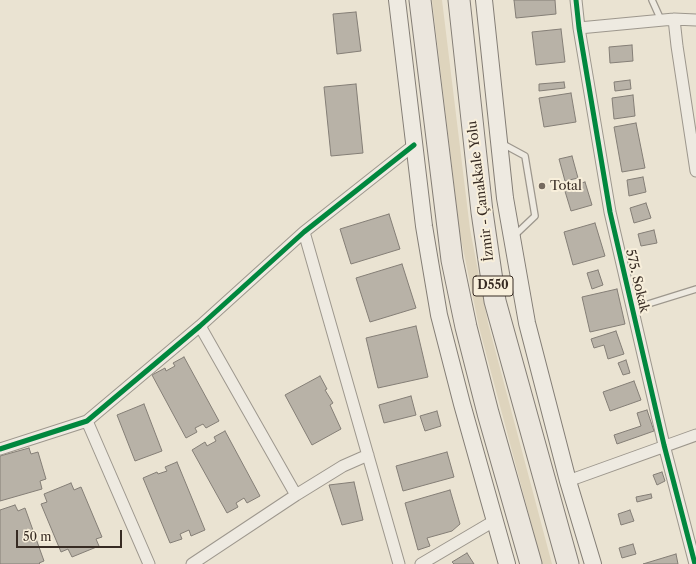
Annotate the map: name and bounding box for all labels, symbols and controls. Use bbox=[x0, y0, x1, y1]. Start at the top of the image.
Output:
street label: İzmir - Çanakkale Yolu bbox=[465, 120, 497, 262]
place label: Total bbox=[550, 178, 582, 194]
marker: Total bbox=[537, 181, 547, 191]
street label: 575. Sokak bbox=[622, 248, 652, 314]
road number: D550 bbox=[473, 276, 513, 296]
scale bar bbox=[18, 522, 124, 548]
text: 50 m bbox=[23, 529, 52, 544]

